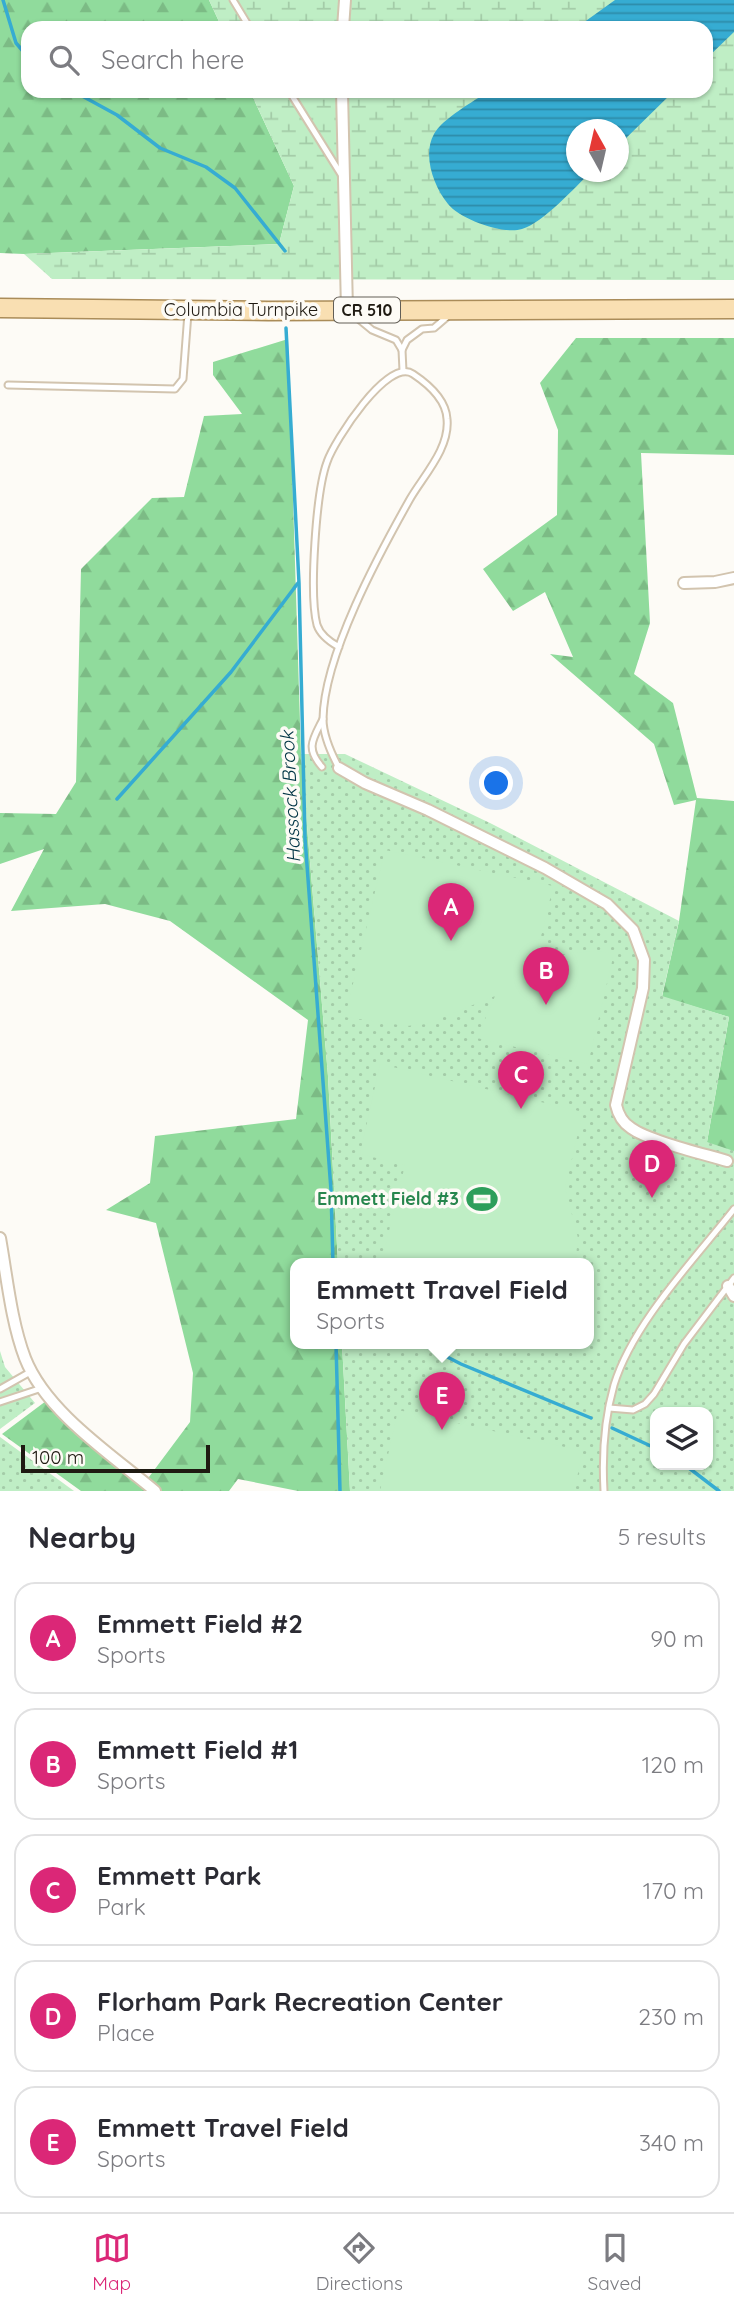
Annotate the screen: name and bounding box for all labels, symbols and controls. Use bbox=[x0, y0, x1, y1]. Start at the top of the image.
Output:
search box bbox=[21, 21, 713, 98]
icon: search bbox=[45, 41, 83, 79]
text: Search here bbox=[101, 43, 245, 76]
north arrow bbox=[566, 119, 629, 182]
street label: Columbia Turnpike bbox=[164, 298, 318, 321]
road number: CR 510 bbox=[334, 298, 400, 322]
water label: Hassock Brook bbox=[274, 729, 305, 864]
your location bbox=[479, 766, 513, 800]
pin: A bbox=[428, 883, 474, 941]
pin: B bbox=[523, 947, 569, 1005]
pin: C bbox=[498, 1051, 544, 1109]
pin: D bbox=[629, 1140, 675, 1198]
sports icon: Emmett Field #3 bbox=[465, 1182, 499, 1216]
place label: Emmett Field #3 bbox=[317, 1187, 459, 1210]
popup bbox=[290, 1258, 594, 1349]
text: Emmett Travel Field bbox=[316, 1273, 568, 1306]
text: Sports bbox=[316, 1306, 385, 1335]
pin: E bbox=[419, 1372, 465, 1430]
map controls bbox=[650, 1407, 713, 1470]
button: layers bbox=[650, 1407, 713, 1470]
scale bar bbox=[21, 1442, 210, 1474]
text: 100 m bbox=[32, 1445, 84, 1469]
text: Nearby bbox=[28, 1518, 136, 1556]
text: 5 results bbox=[618, 1522, 706, 1551]
text: Emmett Field #2 bbox=[97, 1607, 303, 1640]
text: A bbox=[46, 1624, 60, 1653]
text: 90 m bbox=[650, 1624, 704, 1653]
text: Sports bbox=[97, 1640, 166, 1669]
text: Emmett Field #1 bbox=[97, 1733, 298, 1766]
text: B bbox=[45, 1750, 61, 1779]
text: 120 m bbox=[642, 1750, 704, 1779]
text: Sports bbox=[97, 1766, 166, 1795]
text: Emmett Park bbox=[97, 1859, 262, 1892]
text: C bbox=[46, 1876, 60, 1905]
text: 170 m bbox=[643, 1876, 704, 1905]
text: Park bbox=[97, 1892, 146, 1921]
text: Florham Park Recreation Center bbox=[97, 1985, 503, 2018]
text: D bbox=[45, 2002, 61, 2031]
text: 230 m bbox=[638, 2002, 704, 2031]
text: Place bbox=[97, 2018, 155, 2047]
text: Emmett Travel Field bbox=[97, 2111, 349, 2144]
text: E bbox=[46, 2128, 60, 2157]
text: 340 m bbox=[639, 2128, 704, 2157]
text: Sports bbox=[97, 2144, 166, 2173]
tab: Map bbox=[92, 2229, 131, 2295]
tab: Directions bbox=[316, 2229, 403, 2295]
tab: Saved bbox=[587, 2229, 642, 2295]

